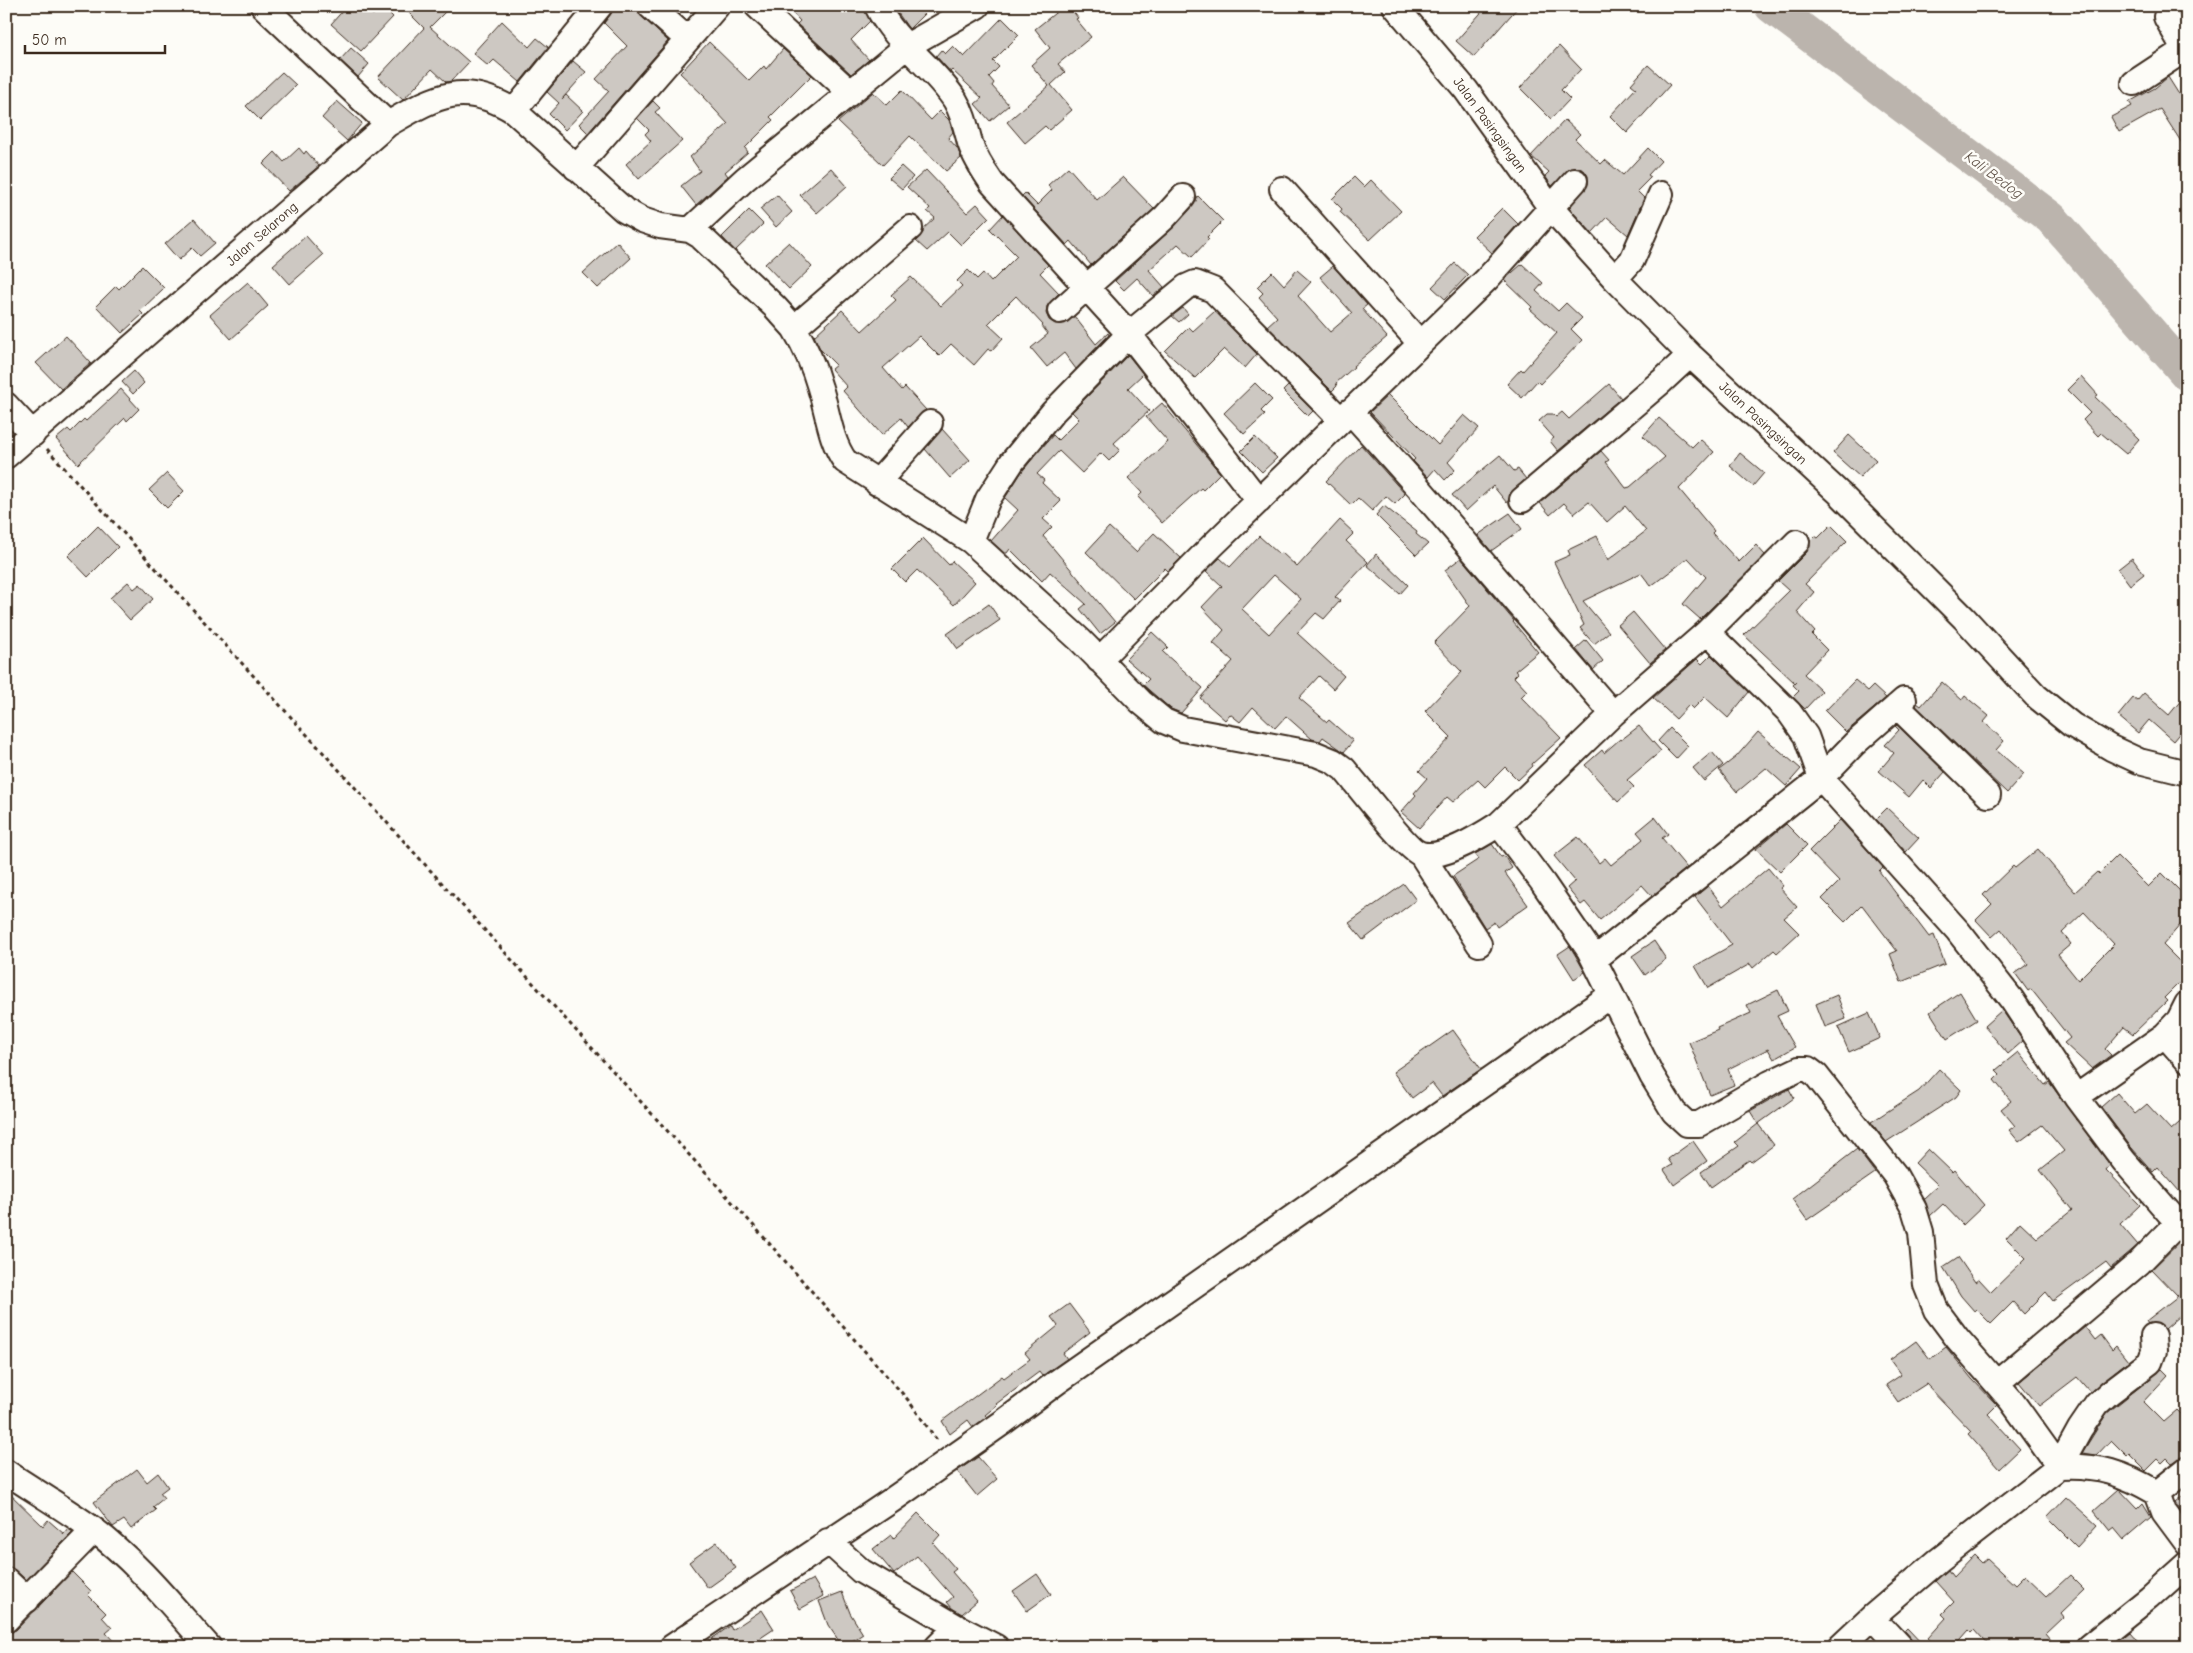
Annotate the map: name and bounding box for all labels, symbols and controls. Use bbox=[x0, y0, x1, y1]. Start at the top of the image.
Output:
scale bar bbox=[25, 22, 165, 54]
text: 50 m bbox=[32, 31, 67, 49]
street label: Jalan Pasingsingan bbox=[1450, 74, 1530, 176]
water label: Kali Bedog bbox=[1961, 147, 2027, 203]
street label: Jalan Selarong bbox=[223, 198, 301, 270]
street label: Jalan Pasingsingan bbox=[1715, 378, 1811, 468]

